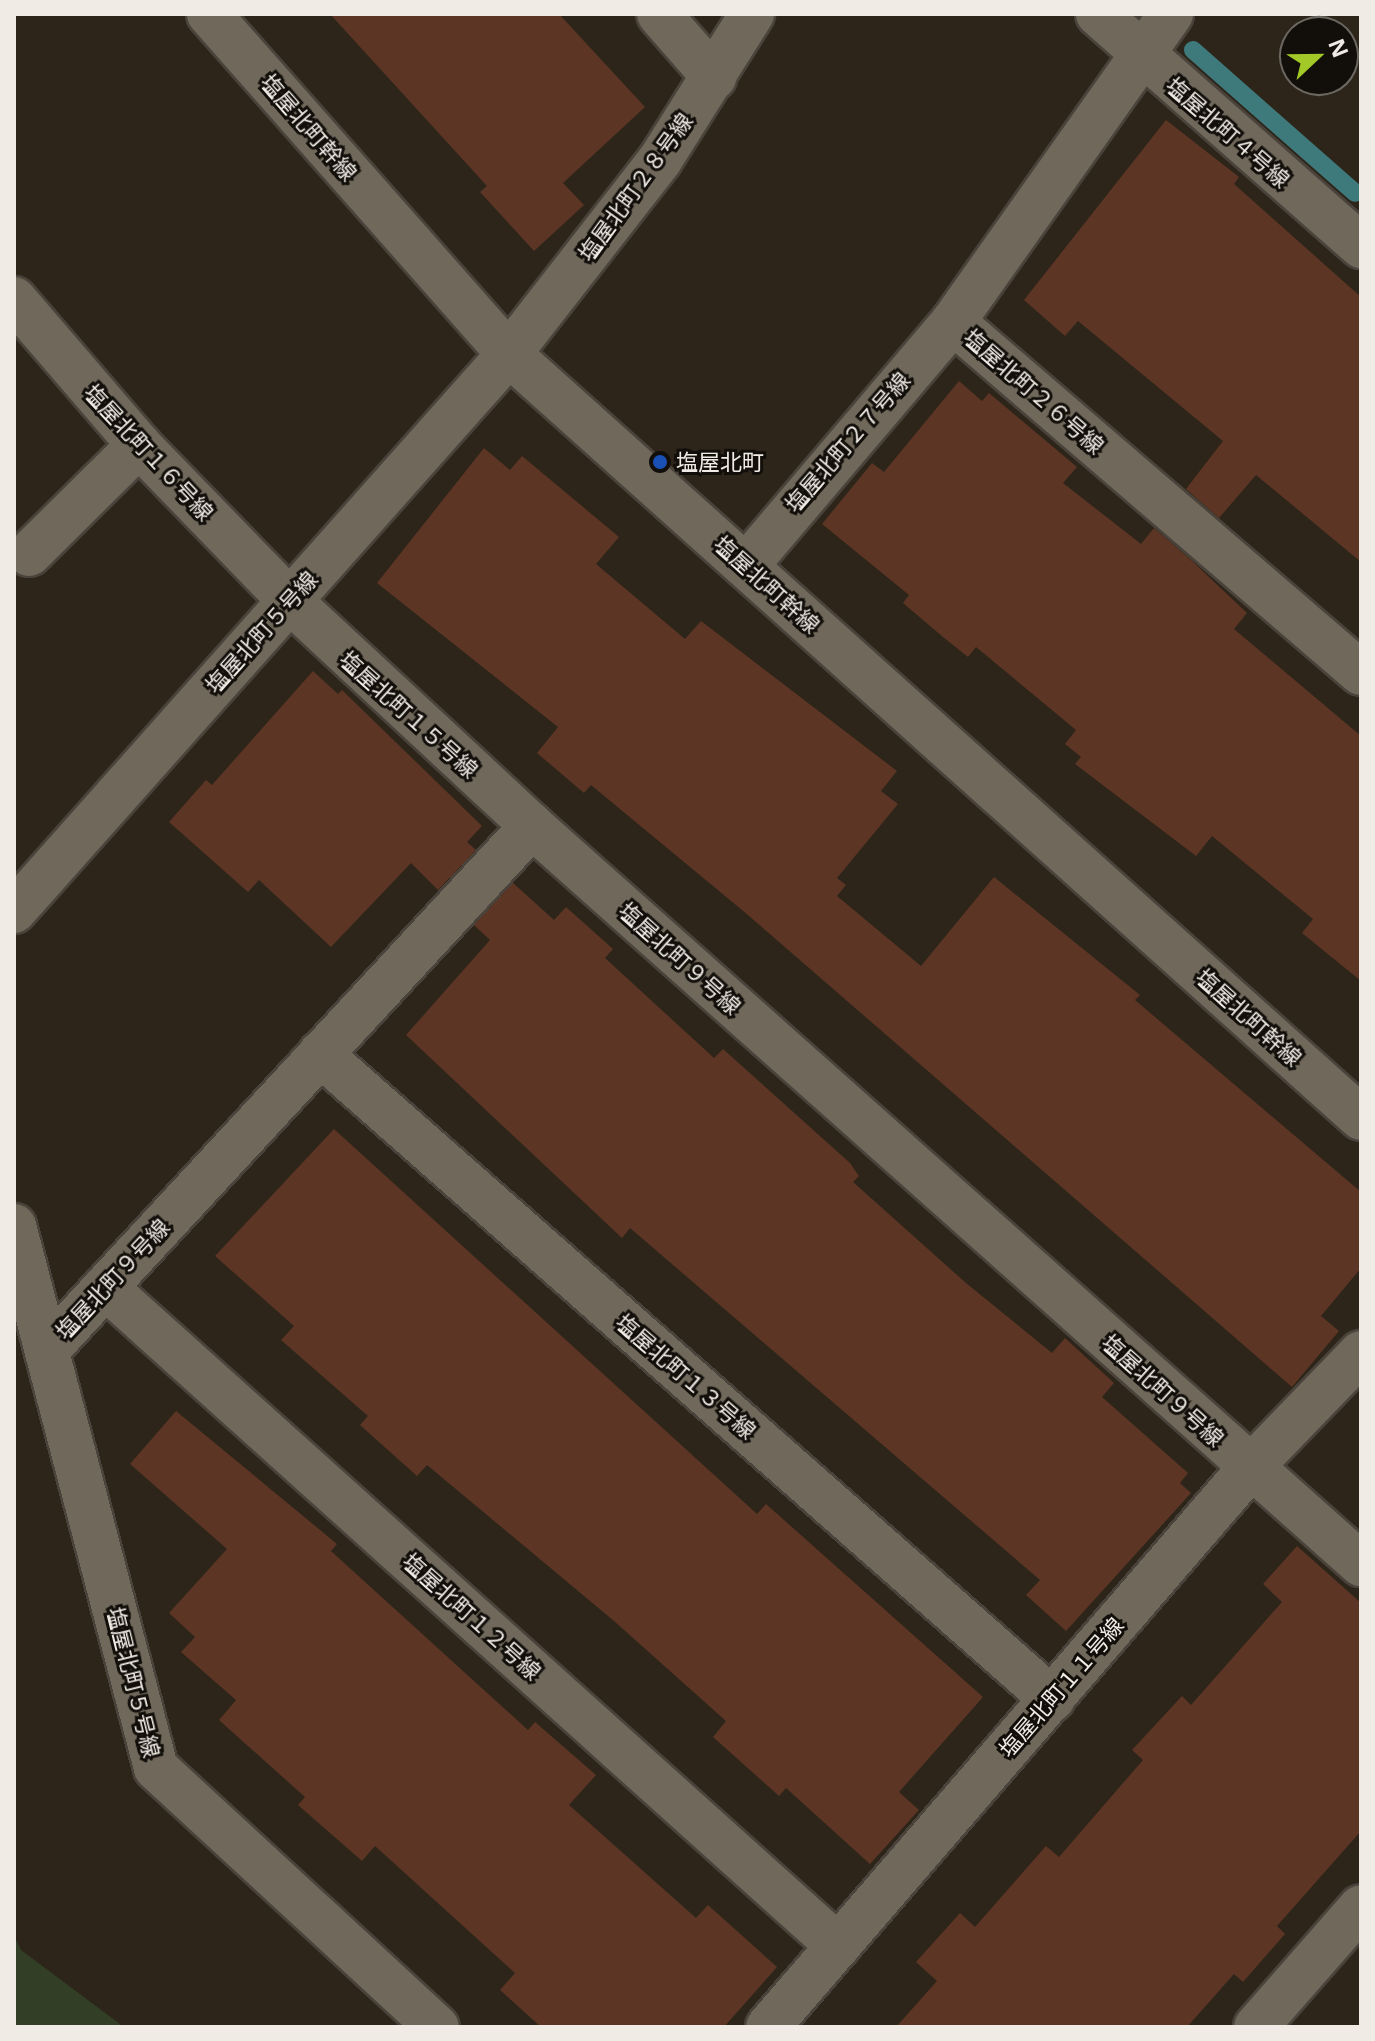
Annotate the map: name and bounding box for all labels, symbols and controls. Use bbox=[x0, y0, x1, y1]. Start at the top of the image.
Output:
north arrow bbox=[1279, 16, 1359, 96]
text: N bbox=[1322, 34, 1357, 62]
street label: 塩屋北町幹線 bbox=[256, 69, 362, 185]
street label: 塩屋北町４号線 bbox=[1161, 72, 1295, 192]
street label: 塩屋北町２８号線 bbox=[573, 108, 697, 266]
street label: 塩屋北町２６号線 bbox=[959, 323, 1109, 459]
street label: 塩屋北町２７号線 bbox=[779, 367, 915, 517]
street label: 塩屋北町１６号線 bbox=[79, 379, 219, 525]
place label: 塩屋北町 bbox=[676, 449, 764, 475]
marker: 塩屋北町 bbox=[651, 453, 669, 471]
street label: 塩屋北町幹線 bbox=[709, 530, 825, 638]
street label: 塩屋北町５号線 bbox=[200, 566, 322, 698]
street label: 塩屋北町１５号線 bbox=[335, 645, 483, 783]
street label: 塩屋北町９号線 bbox=[614, 897, 746, 1019]
street label: 塩屋北町幹線 bbox=[1191, 963, 1307, 1071]
street label: 塩屋北町９号線 bbox=[50, 1214, 174, 1344]
street label: 塩屋北町１３号線 bbox=[611, 1308, 761, 1444]
street label: 塩屋北町９号線 bbox=[1097, 1329, 1229, 1451]
street label: 塩屋北町１２号線 bbox=[398, 1547, 546, 1685]
street label: 塩屋北町５号線 bbox=[103, 1604, 165, 1760]
street label: 塩屋北町１１号線 bbox=[993, 1612, 1129, 1762]

